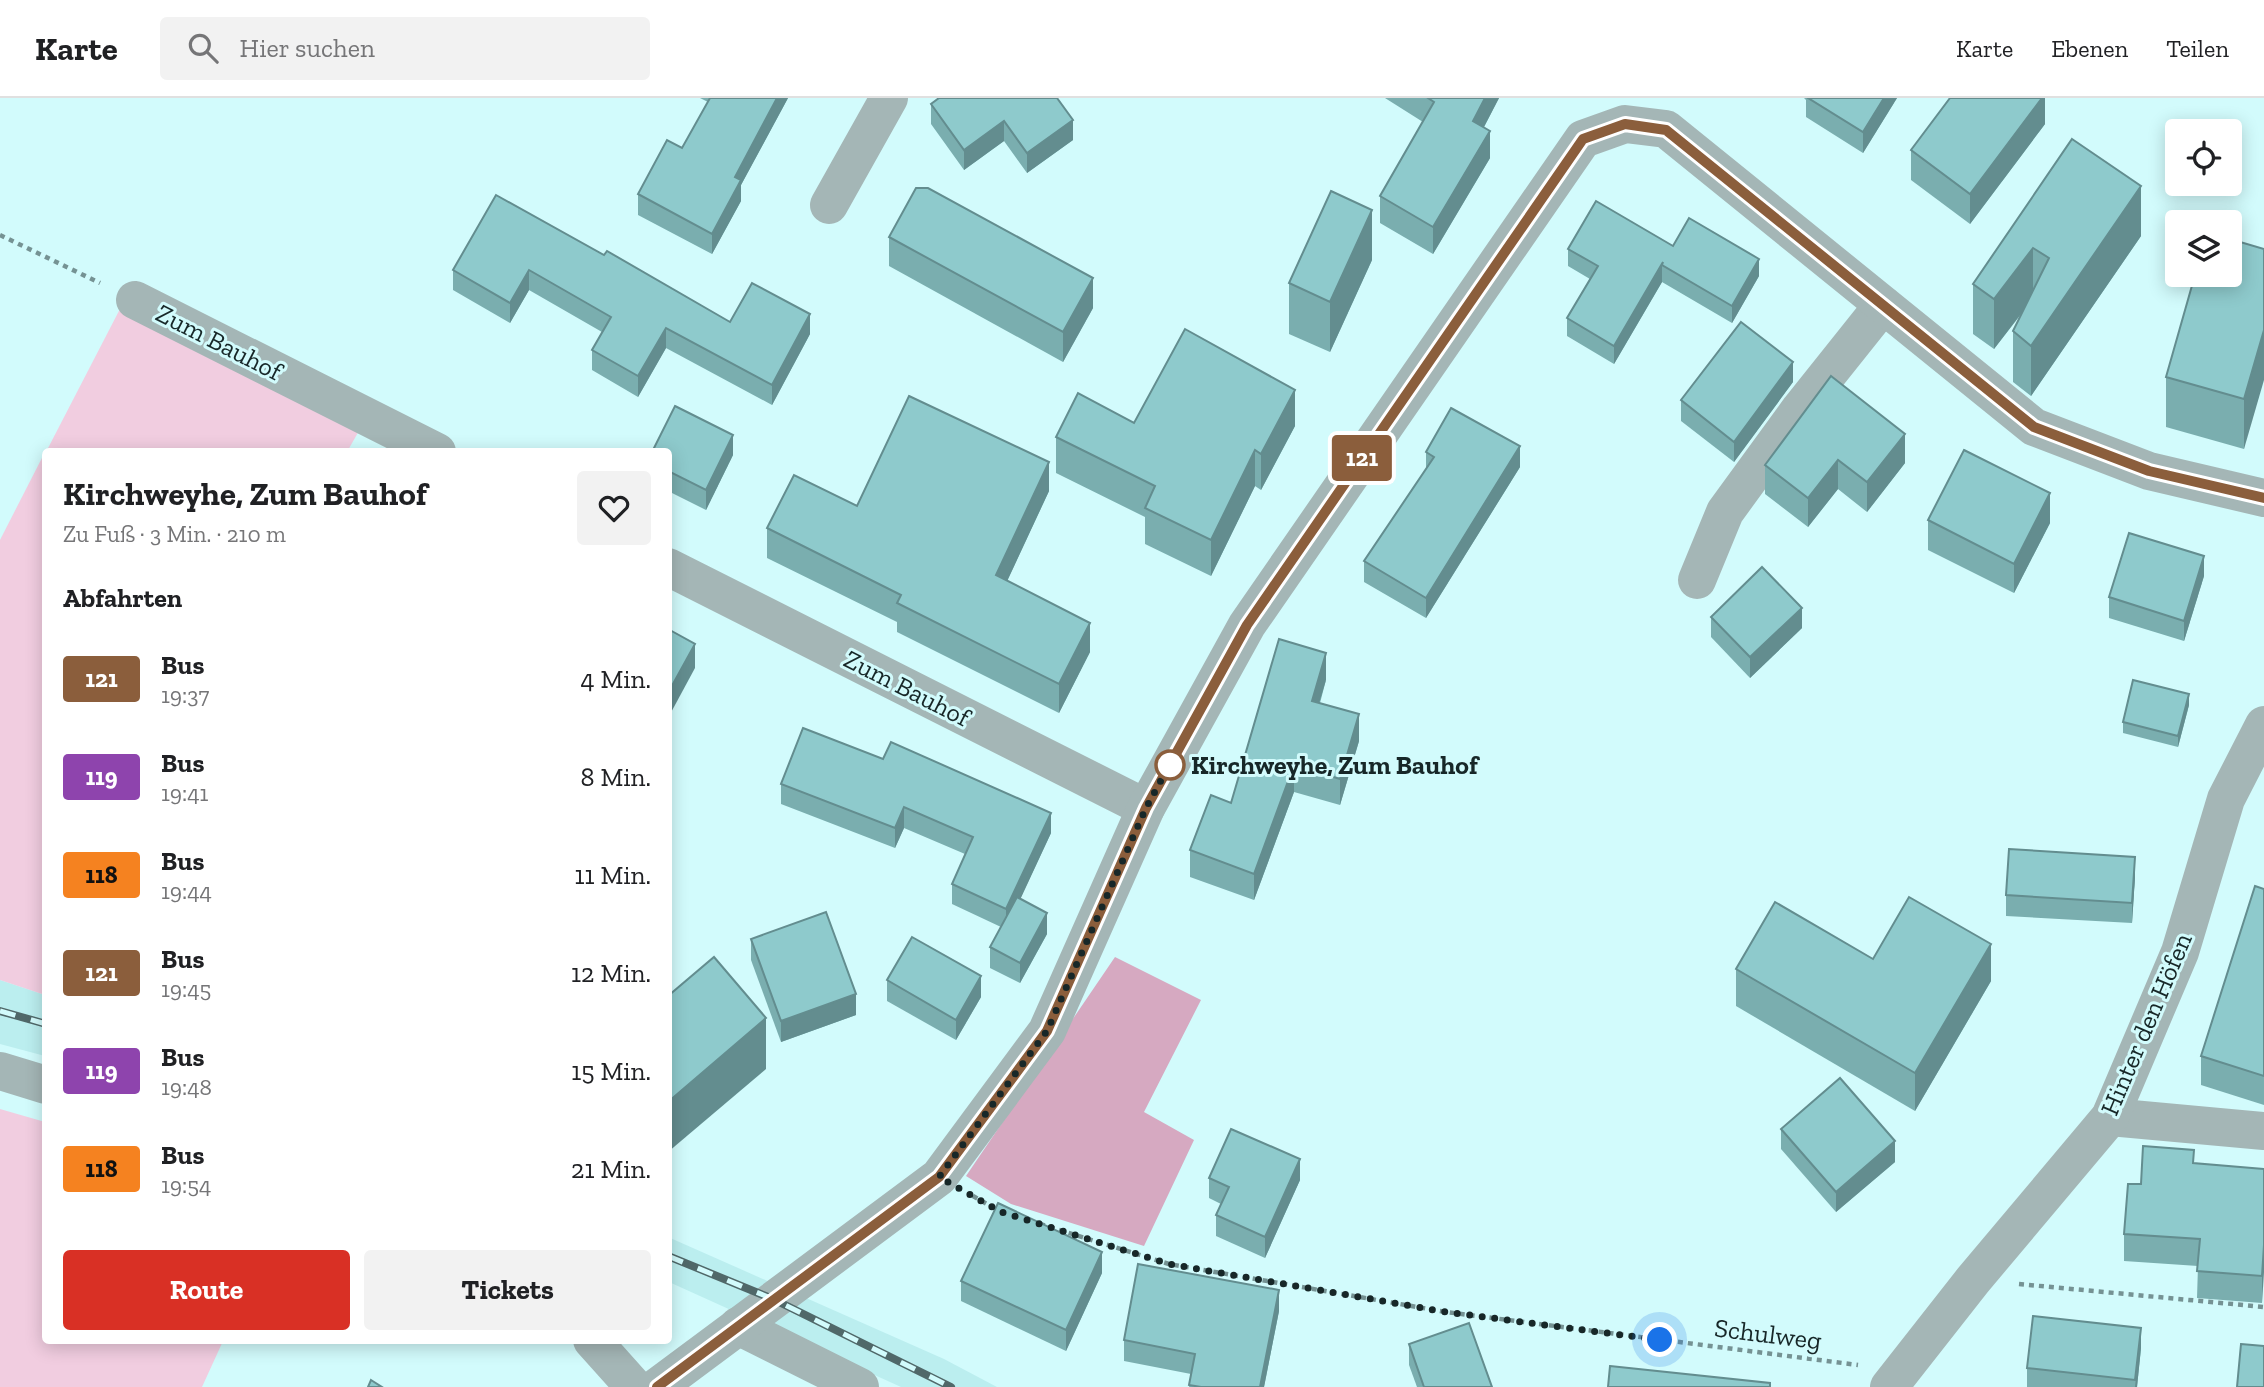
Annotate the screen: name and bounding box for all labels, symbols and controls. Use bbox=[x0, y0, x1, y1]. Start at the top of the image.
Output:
search box bbox=[160, 17, 650, 80]
text: Karte bbox=[35, 29, 118, 68]
icon: search bbox=[184, 29, 222, 67]
text: Hier suchen bbox=[240, 32, 375, 64]
text: Karte bbox=[1956, 34, 2013, 63]
text: Ebenen bbox=[2051, 34, 2128, 63]
text: Teilen bbox=[2166, 34, 2229, 63]
map controls bbox=[2165, 119, 2242, 287]
button: locate bbox=[2165, 119, 2242, 196]
button: layers bbox=[2165, 210, 2242, 287]
street label: Zum Bauhof bbox=[151, 297, 289, 388]
line badge: 121 bbox=[1322, 435, 1402, 481]
text: 121 bbox=[1346, 443, 1378, 472]
button: heart bbox=[577, 471, 651, 545]
text: Kirchweyhe, Zum Bauhof bbox=[63, 474, 427, 513]
text: Zu Fuß · 3 Min. · 210 m bbox=[63, 520, 286, 548]
text: Abfahrten bbox=[63, 582, 182, 614]
street label: Zum Bauhof bbox=[839, 643, 977, 734]
text: Bus bbox=[161, 649, 204, 681]
text: 4 Min. bbox=[580, 663, 651, 695]
text: 121 bbox=[85, 664, 118, 693]
text: 19:37 bbox=[161, 681, 209, 709]
text: Bus bbox=[161, 747, 204, 779]
place label: Kirchweyhe, Zum Bauhof bbox=[1191, 749, 1481, 781]
marker: Kirchweyhe, Zum Bauhof bbox=[1155, 750, 1185, 780]
text: 8 Min. bbox=[581, 761, 651, 793]
text: 119 bbox=[85, 762, 118, 791]
text: 19:41 bbox=[161, 779, 208, 807]
text: Bus bbox=[161, 845, 204, 877]
text: 11 Min. bbox=[574, 859, 651, 891]
text: 118 bbox=[85, 860, 118, 889]
text: 19:44 bbox=[161, 877, 212, 905]
street label: Hinter den Höfen bbox=[2093, 928, 2199, 1120]
text: Bus bbox=[161, 943, 204, 975]
text: 12 Min. bbox=[571, 957, 651, 989]
text: 121 bbox=[85, 958, 118, 987]
text: 19:45 bbox=[161, 975, 211, 1003]
text: Bus bbox=[161, 1041, 204, 1073]
text: 15 Min. bbox=[571, 1055, 651, 1087]
text: 119 bbox=[85, 1056, 118, 1085]
text: 19:48 bbox=[161, 1073, 212, 1101]
text: Bus bbox=[161, 1139, 204, 1171]
text: 21 Min. bbox=[571, 1153, 651, 1185]
text: 118 bbox=[85, 1154, 118, 1183]
text: 19:54 bbox=[161, 1171, 211, 1199]
button: Route bbox=[63, 1250, 350, 1330]
button: Tickets bbox=[364, 1250, 651, 1330]
street label: Schulweg bbox=[1713, 1312, 1823, 1356]
your location bbox=[1642, 1322, 1677, 1357]

